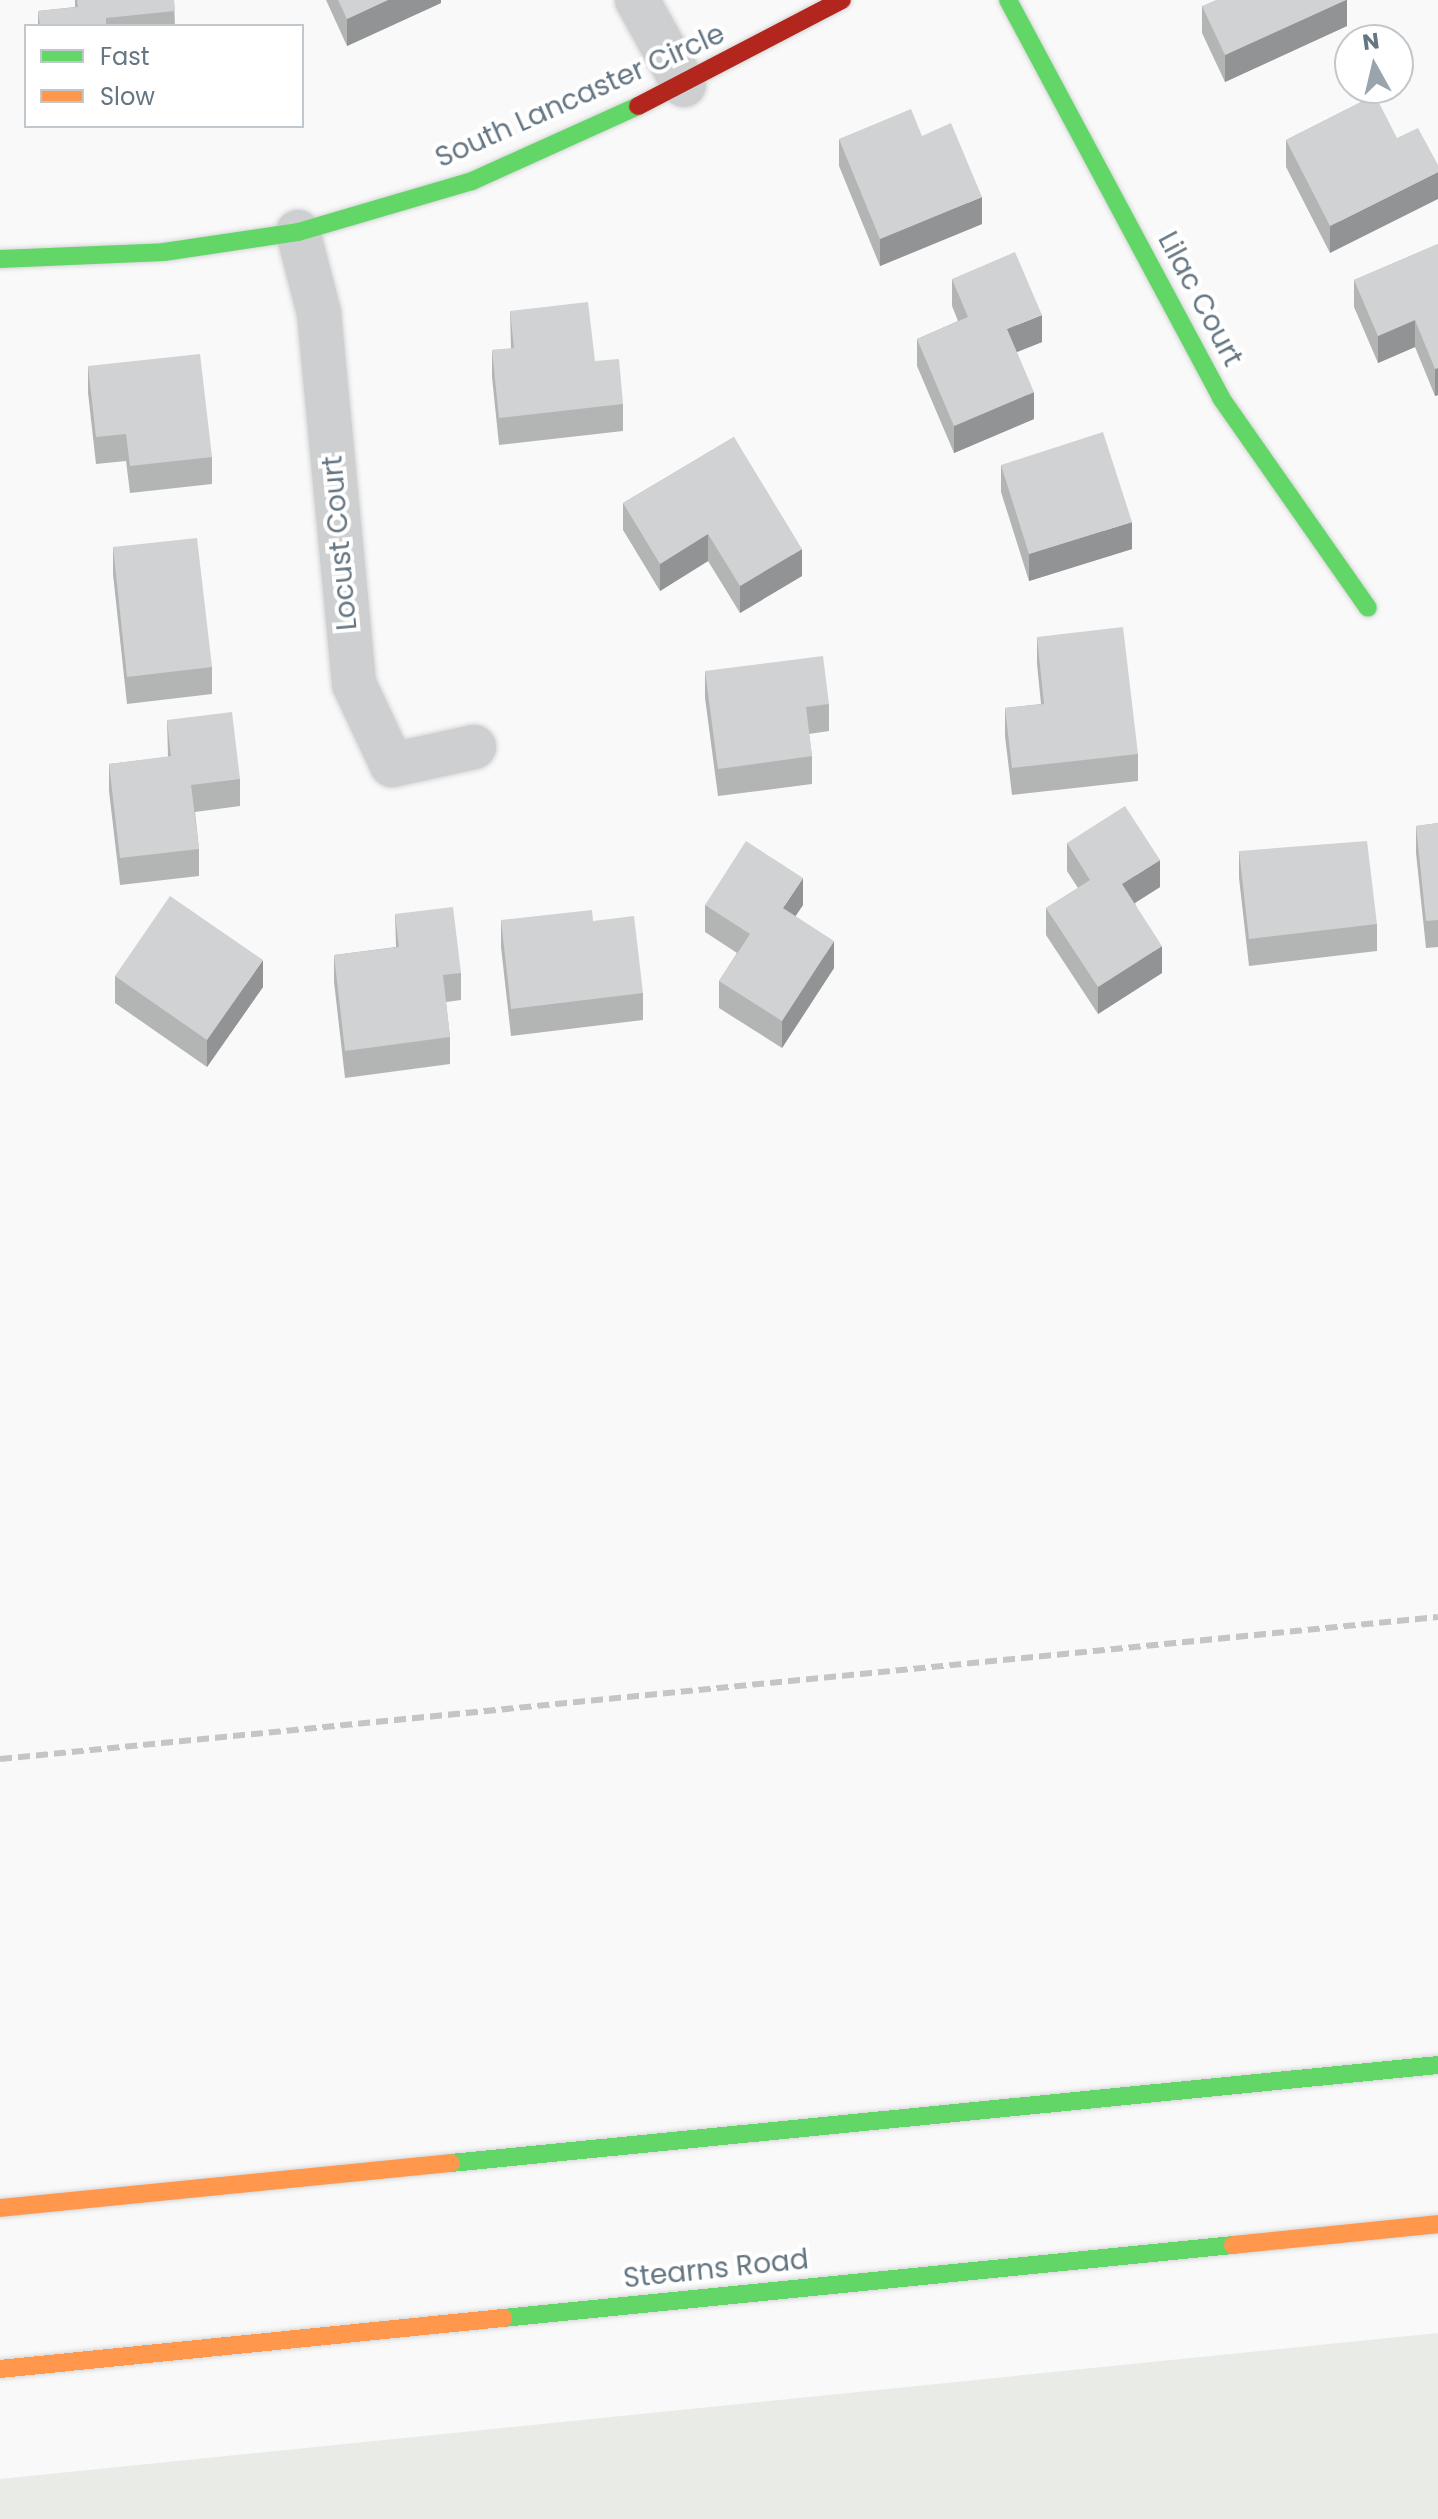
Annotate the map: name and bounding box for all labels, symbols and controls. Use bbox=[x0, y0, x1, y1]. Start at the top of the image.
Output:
street label: South Lancaster Circle bbox=[430, 17, 730, 175]
legend bbox=[24, 24, 304, 128]
north arrow bbox=[1334, 24, 1414, 104]
text: N bbox=[1361, 25, 1381, 58]
text: Fast bbox=[100, 40, 150, 73]
text: Slow bbox=[100, 80, 155, 113]
street label: Lilac Court bbox=[1151, 226, 1249, 372]
street label: Locust Court bbox=[316, 454, 364, 632]
street label: Stearns Road bbox=[622, 2243, 810, 2295]

